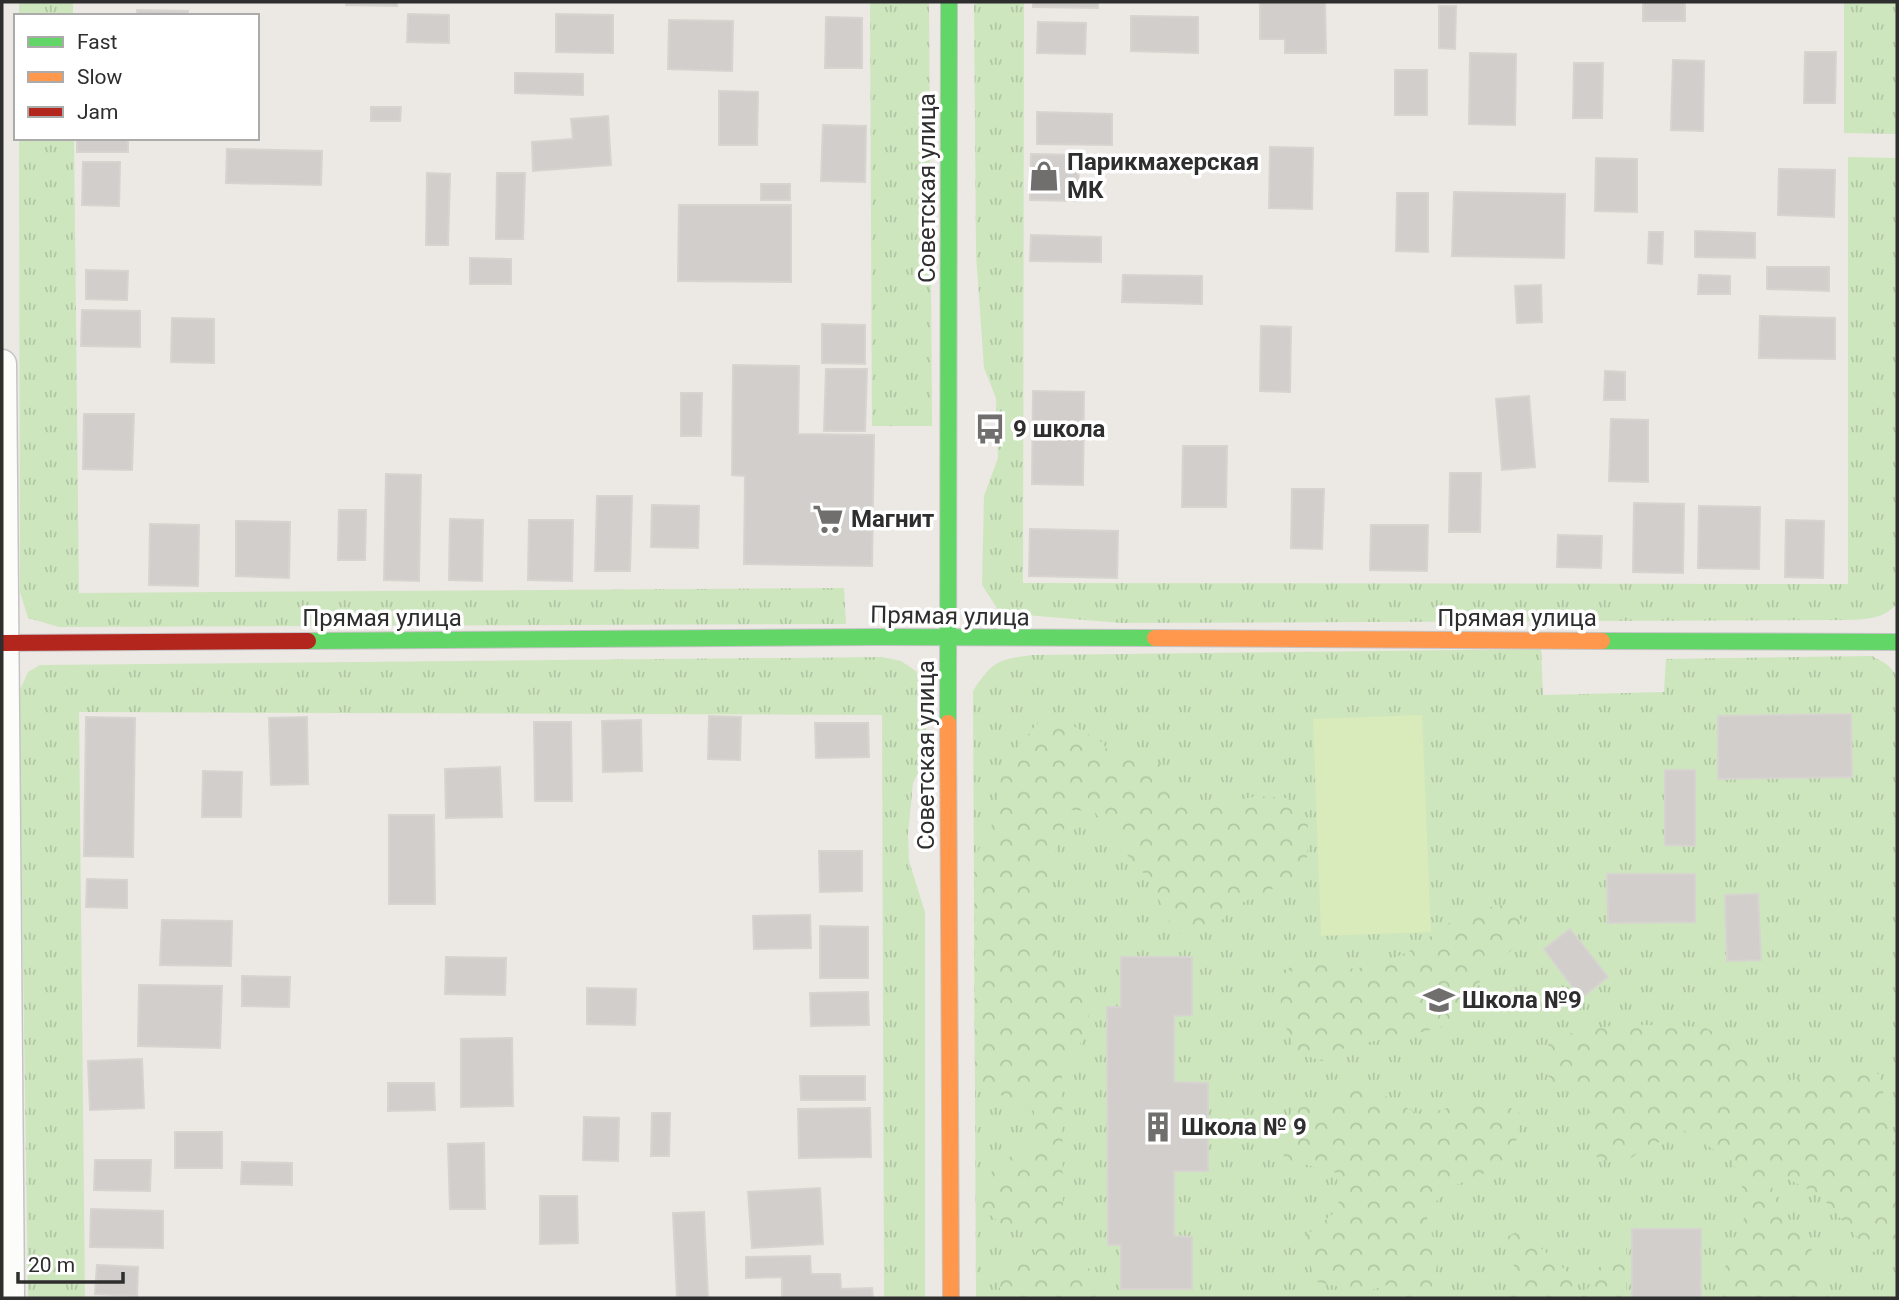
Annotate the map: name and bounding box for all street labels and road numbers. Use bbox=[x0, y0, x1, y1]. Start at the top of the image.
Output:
street label: Советская улица bbox=[913, 93, 941, 283]
street label: Прямая улица bbox=[870, 601, 1030, 631]
street label: Прямая улица bbox=[302, 604, 462, 632]
street label: Прямая улица bbox=[1437, 604, 1597, 632]
street label: Советская улица bbox=[912, 660, 940, 850]

